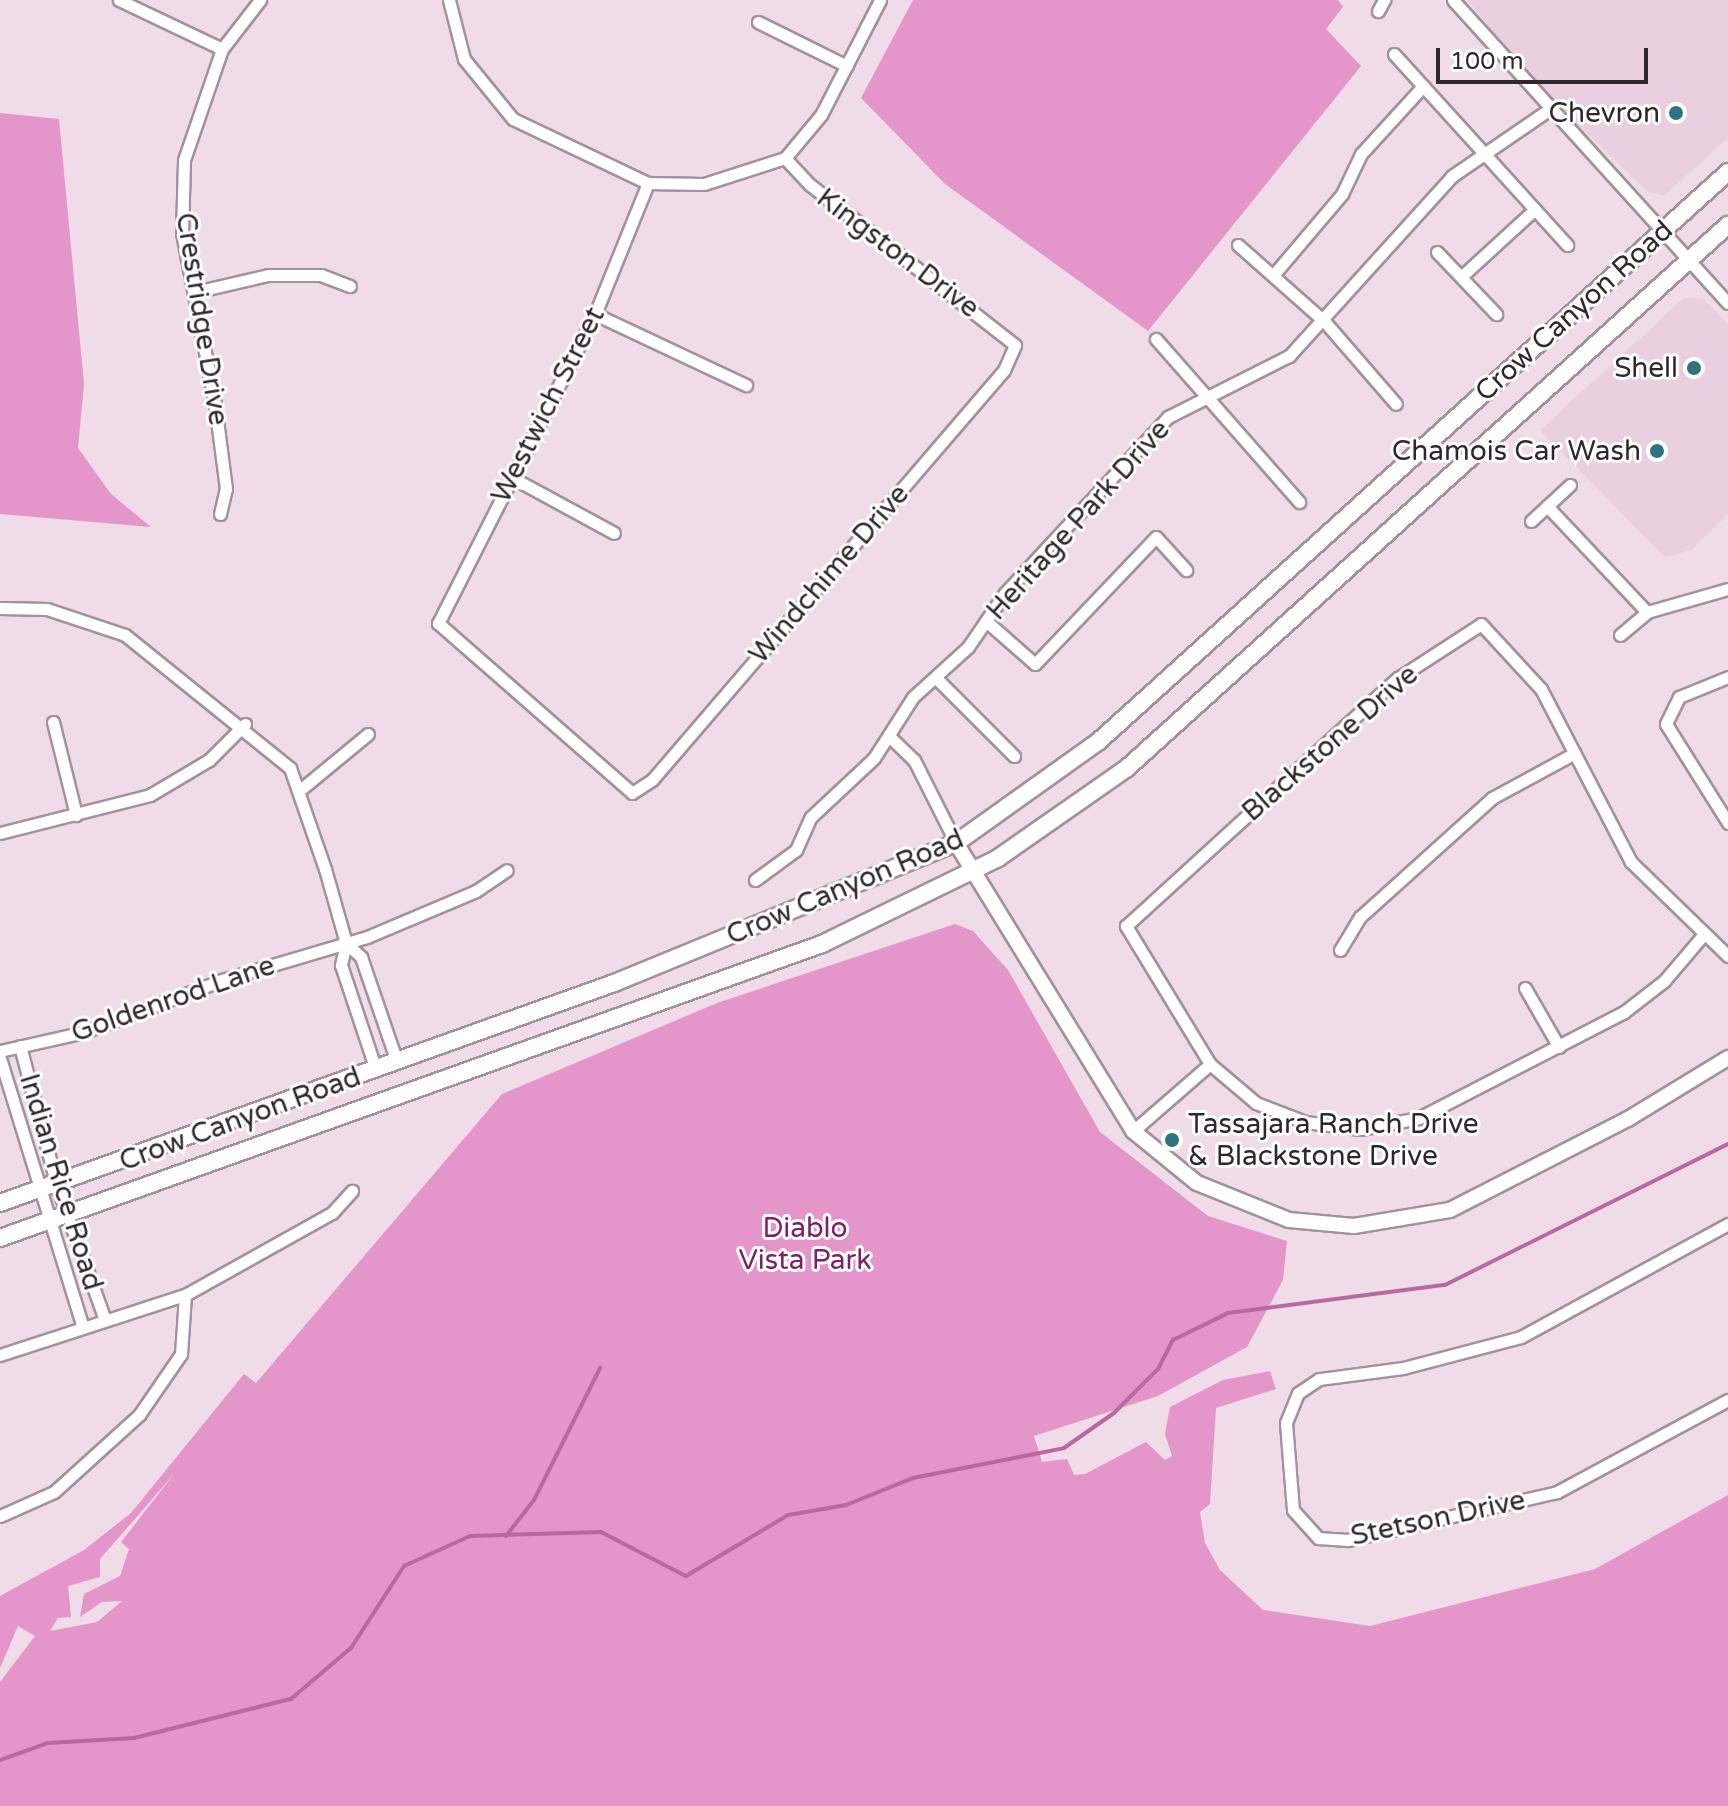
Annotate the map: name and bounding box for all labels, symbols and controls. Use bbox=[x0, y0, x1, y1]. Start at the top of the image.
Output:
scale bar bbox=[1440, 32, 1652, 82]
text: 100 m bbox=[1450, 47, 1524, 76]
place label: Chevron bbox=[1549, 96, 1660, 130]
marker: Chevron bbox=[1667, 104, 1685, 122]
street label: Kingston Drive bbox=[810, 181, 986, 325]
street label: Crestridge Drive bbox=[169, 210, 235, 428]
street label: Crow Canyon Road bbox=[1468, 213, 1680, 409]
street label: Westwich Street bbox=[484, 301, 612, 509]
place label: Shell bbox=[1614, 351, 1678, 385]
marker: Shell bbox=[1685, 359, 1703, 377]
street label: Heritage Park Drive bbox=[979, 413, 1177, 627]
place label: Chamois Car Wash bbox=[1392, 434, 1641, 468]
marker: Chamois Car Wash bbox=[1648, 442, 1666, 460]
street label: Windchime Drive bbox=[742, 478, 916, 670]
street label: Blackstone Drive bbox=[1235, 658, 1425, 828]
street label: Crow Canyon Road bbox=[721, 822, 969, 952]
street label: Goldenrod Lane bbox=[67, 948, 279, 1050]
street label: Crow Canyon Road bbox=[115, 1060, 365, 1178]
street label: Indian Rice Road bbox=[12, 1070, 110, 1294]
place label: Tassajara Ranch Drive & Blackstone Drive bbox=[1188, 1107, 1479, 1173]
marker: Tassajara Ranch Drive & Blackstone Drive bbox=[1163, 1131, 1181, 1149]
park label: Diablo Vista Park bbox=[739, 1211, 871, 1277]
street label: Stetson Drive bbox=[1348, 1483, 1528, 1553]

